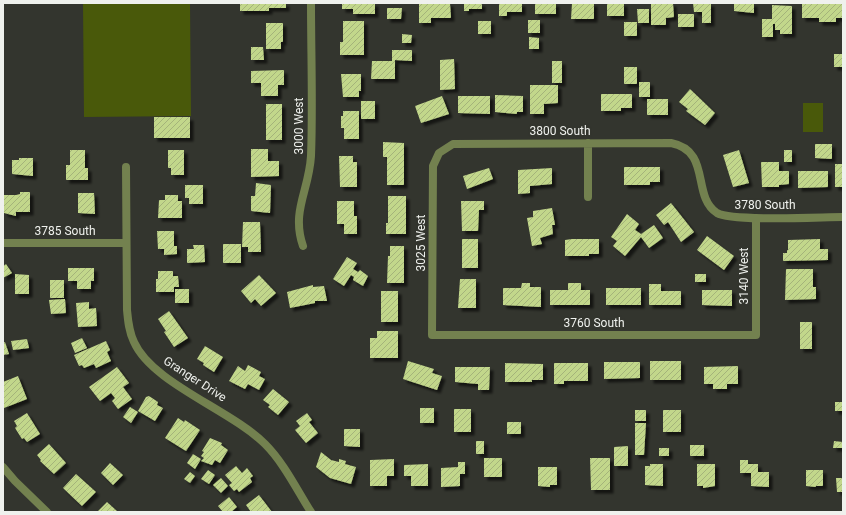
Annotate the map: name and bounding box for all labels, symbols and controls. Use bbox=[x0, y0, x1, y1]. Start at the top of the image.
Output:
street label: 3000 West bbox=[292, 97, 306, 154]
street label: 3800 South bbox=[529, 124, 591, 138]
street label: 3780 South bbox=[734, 198, 796, 212]
street label: 3025 West bbox=[414, 214, 428, 271]
street label: 3785 South bbox=[34, 224, 96, 238]
street label: 3140 West bbox=[737, 247, 751, 304]
street label: 3760 South bbox=[563, 316, 625, 330]
street label: Granger Drive bbox=[161, 353, 229, 405]

